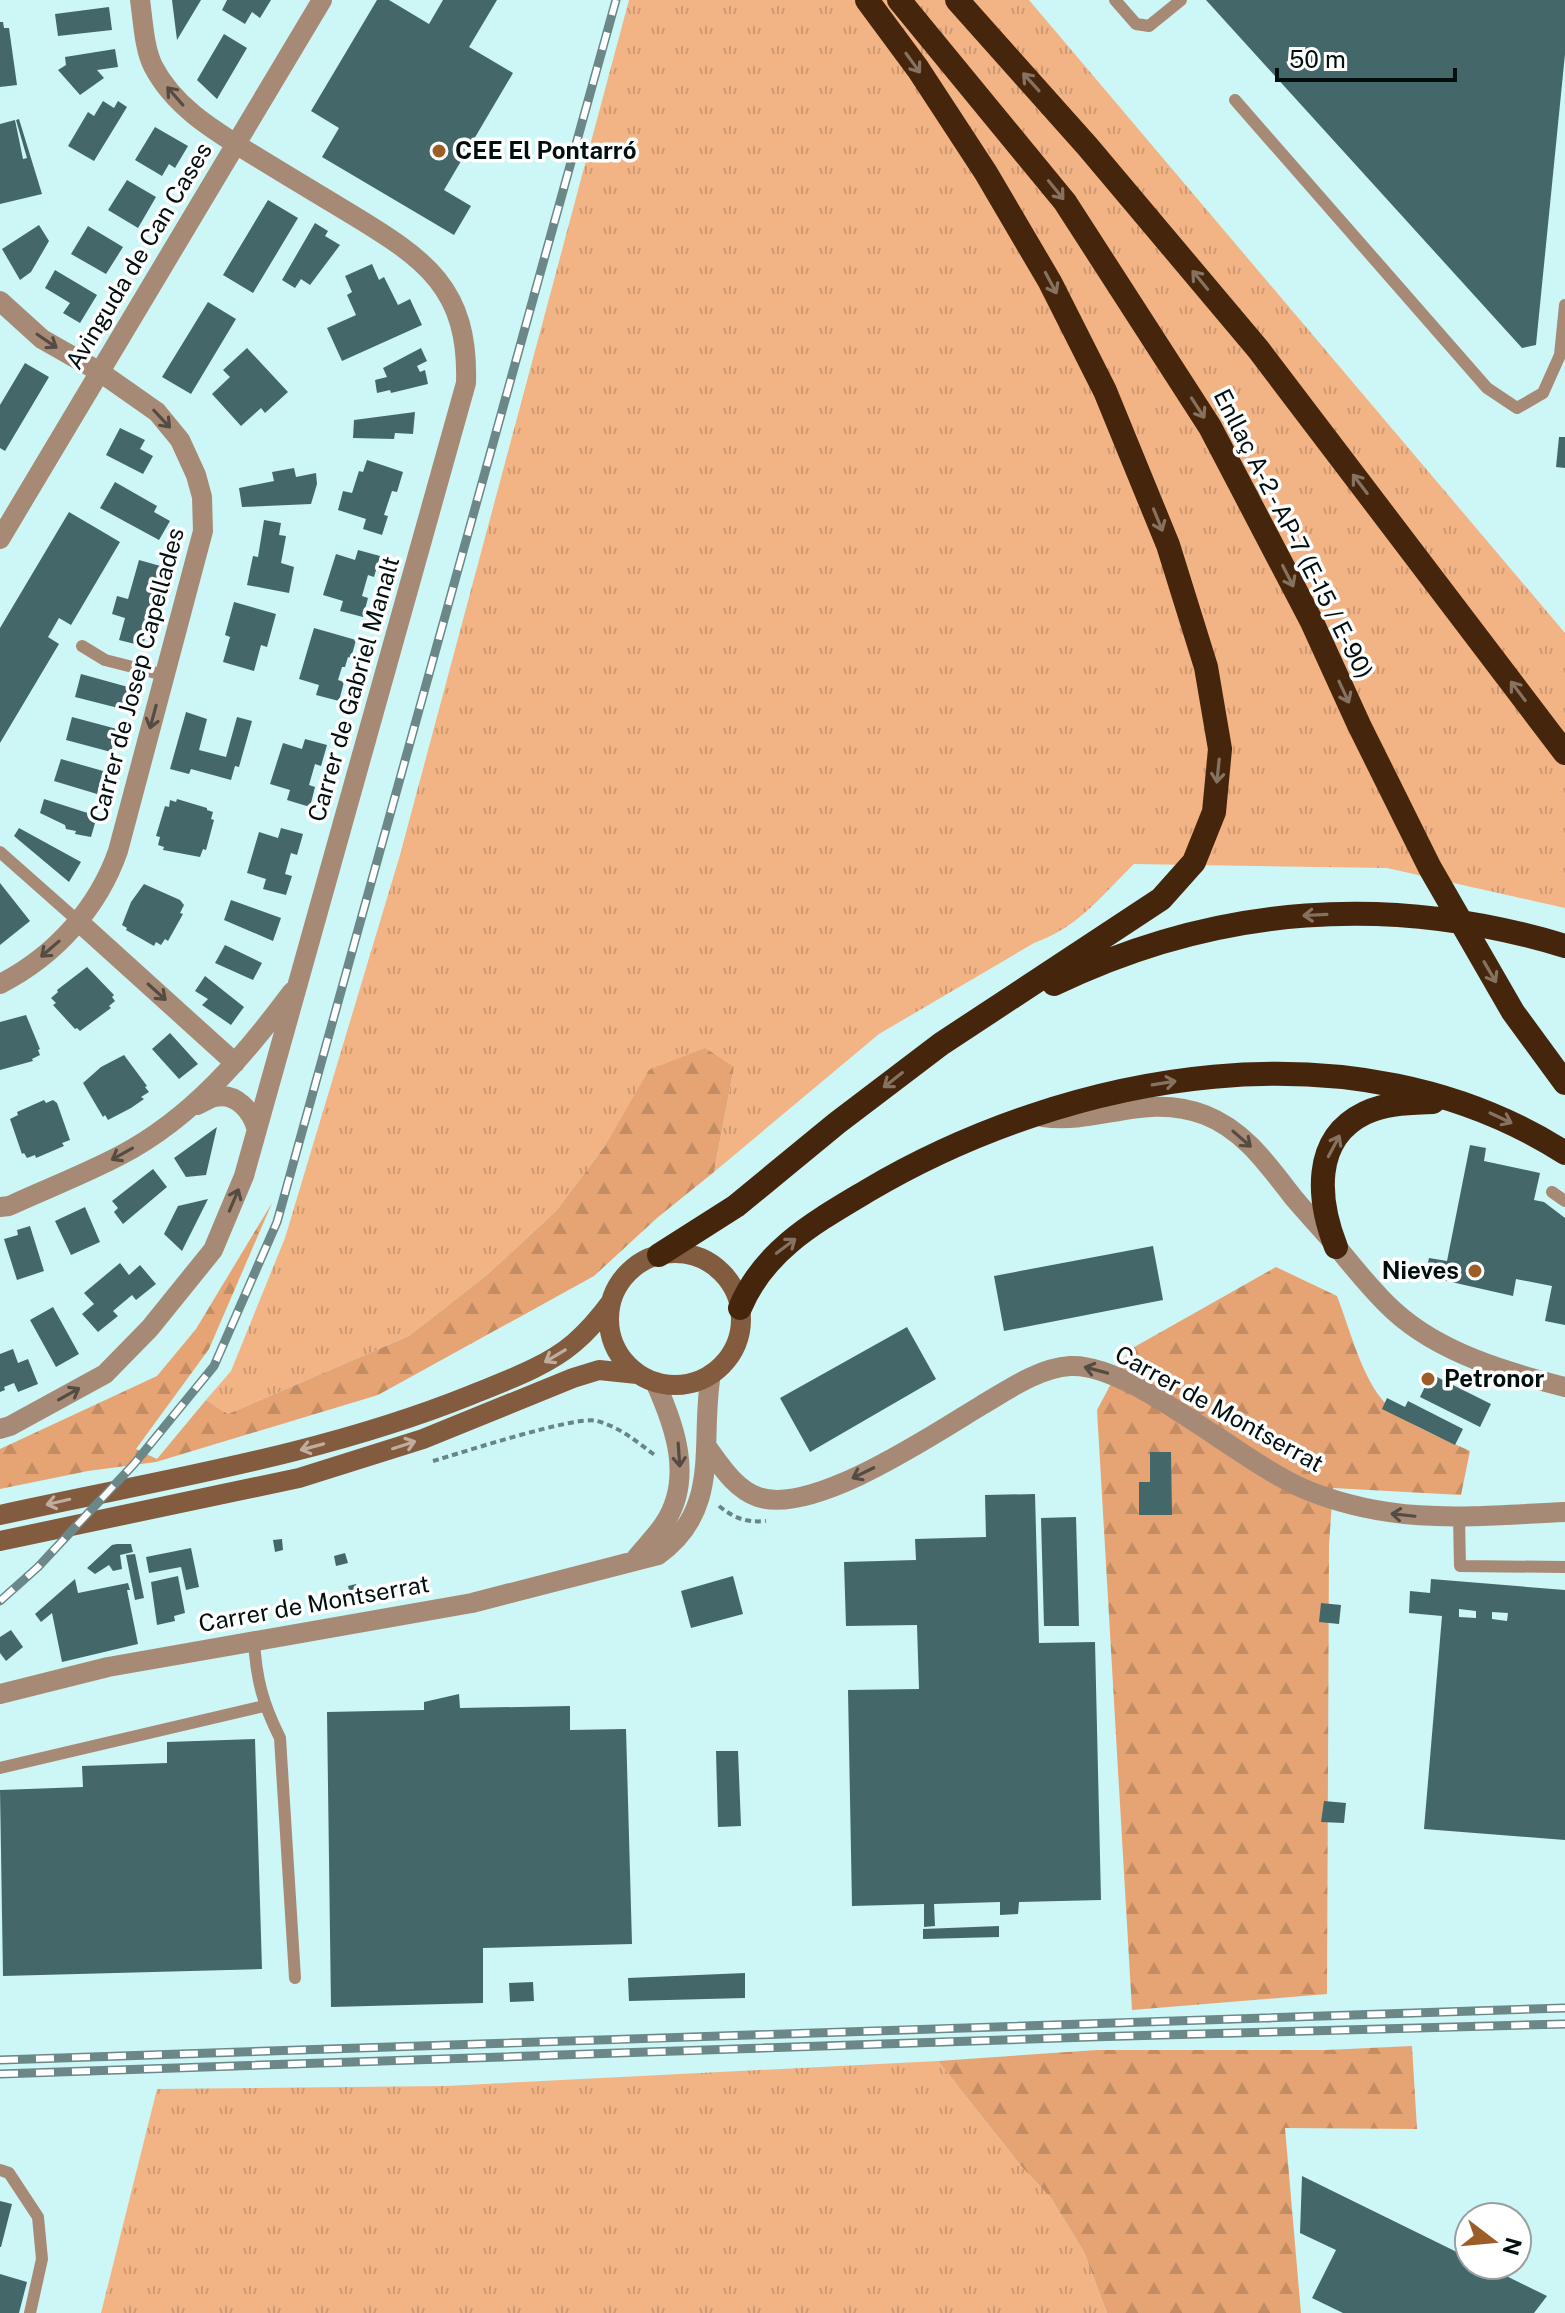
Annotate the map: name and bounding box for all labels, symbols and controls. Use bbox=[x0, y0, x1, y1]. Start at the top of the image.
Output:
scale bar bbox=[1277, 32, 1455, 82]
text: 50 m bbox=[1289, 45, 1346, 73]
one-way arrow bbox=[905, 51, 921, 73]
one-way arrow bbox=[1022, 73, 1040, 93]
one-way arrow bbox=[167, 87, 185, 107]
place label: CEE El Pontarró bbox=[455, 136, 637, 164]
street label: Avinguda de Can Cases bbox=[59, 137, 217, 374]
marker: CEE El Pontarró bbox=[430, 142, 448, 160]
one-way arrow bbox=[1047, 179, 1064, 200]
one-way arrow bbox=[1191, 270, 1209, 291]
one-way arrow bbox=[1043, 271, 1059, 295]
one-way arrow bbox=[35, 332, 57, 349]
street label: Enllaç A-2 - AP-7 (E-15 / E-90) bbox=[1209, 384, 1379, 683]
one-way arrow bbox=[1189, 396, 1206, 418]
one-way arrow bbox=[153, 408, 171, 428]
one-way arrow bbox=[1352, 474, 1369, 495]
one-way arrow bbox=[1152, 507, 1166, 532]
street label: Carrer de Josep Capellades bbox=[83, 524, 189, 825]
street label: Carrer de Gabriel Manalt bbox=[302, 553, 404, 825]
one-way arrow bbox=[1281, 563, 1297, 587]
one-way arrow bbox=[1337, 680, 1352, 704]
one-way arrow bbox=[1509, 681, 1526, 702]
one-way arrow bbox=[145, 703, 160, 729]
one-way arrow bbox=[1210, 757, 1225, 784]
one-way arrow bbox=[1302, 907, 1329, 922]
one-way arrow bbox=[40, 940, 60, 958]
one-way arrow bbox=[1482, 960, 1498, 983]
one-way arrow bbox=[146, 983, 166, 1001]
one-way arrow bbox=[883, 1071, 904, 1088]
one-way arrow bbox=[1150, 1075, 1176, 1090]
one-way arrow bbox=[1489, 1111, 1513, 1126]
one-way arrow bbox=[1232, 1130, 1252, 1148]
one-way arrow bbox=[1326, 1134, 1342, 1158]
one-way arrow bbox=[110, 1146, 134, 1162]
one-way arrow bbox=[228, 1188, 243, 1213]
one-way arrow bbox=[774, 1237, 796, 1254]
place label: Nieves bbox=[1382, 1256, 1459, 1284]
marker: Nieves bbox=[1466, 1262, 1484, 1280]
street label: Carrer de Montserrat bbox=[1110, 1339, 1328, 1477]
one-way arrow bbox=[544, 1348, 567, 1364]
one-way arrow bbox=[1083, 1361, 1109, 1376]
place label: Petronor bbox=[1444, 1364, 1544, 1392]
marker: Petronor bbox=[1419, 1370, 1437, 1388]
one-way arrow bbox=[57, 1386, 81, 1401]
one-way arrow bbox=[391, 1437, 416, 1452]
one-way arrow bbox=[300, 1441, 326, 1456]
one-way arrow bbox=[671, 1441, 686, 1468]
one-way arrow bbox=[852, 1466, 876, 1481]
one-way arrow bbox=[46, 1495, 71, 1510]
one-way arrow bbox=[1390, 1508, 1417, 1523]
street label: Carrer de Montserrat bbox=[196, 1569, 431, 1637]
north arrow bbox=[1453, 2201, 1533, 2281]
text: N bbox=[1497, 2235, 1527, 2258]

